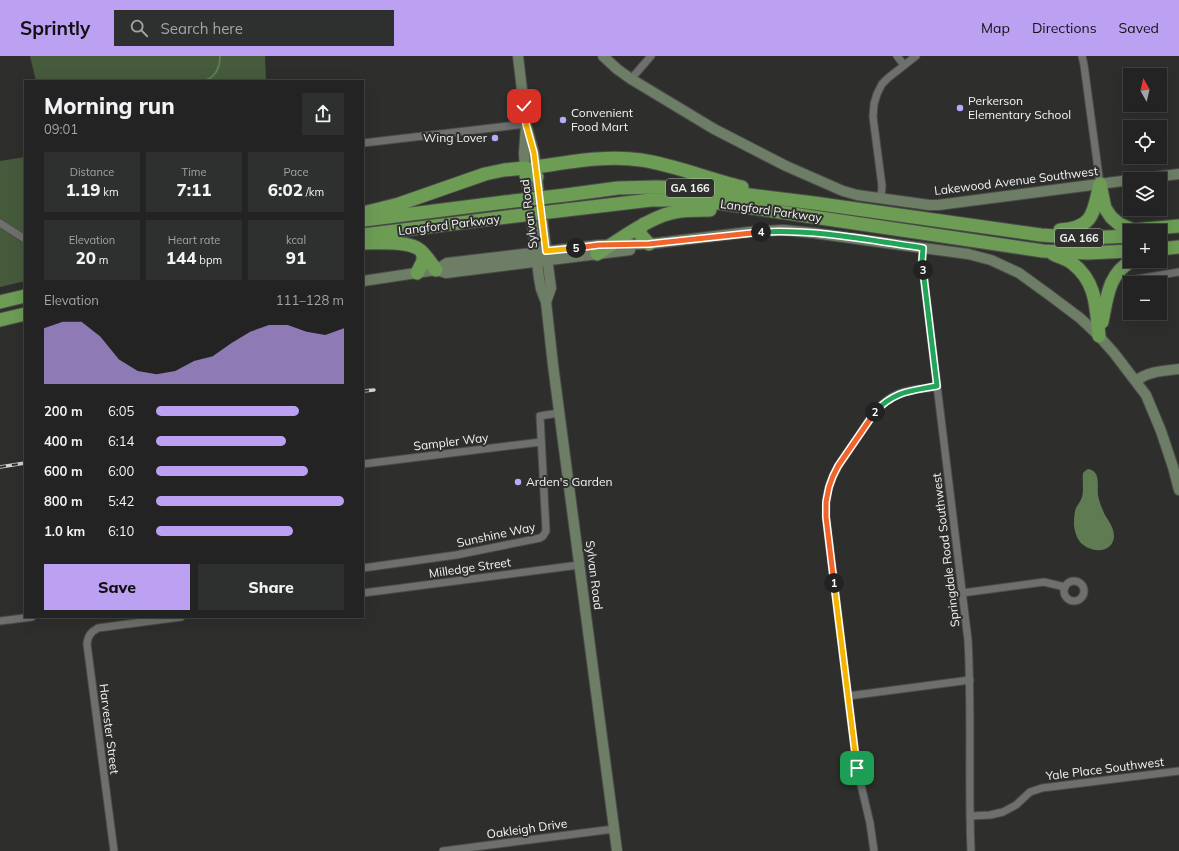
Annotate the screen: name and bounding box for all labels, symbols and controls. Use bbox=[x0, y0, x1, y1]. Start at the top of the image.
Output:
search box bbox=[114, 10, 394, 46]
text: Sprintly bbox=[20, 16, 90, 40]
icon: search bbox=[128, 17, 150, 39]
text: Search here bbox=[160, 19, 243, 38]
text: Map bbox=[981, 19, 1010, 37]
text: Directions bbox=[1032, 19, 1097, 37]
text: Saved bbox=[1119, 19, 1159, 37]
north arrow bbox=[1123, 68, 1167, 112]
map controls bbox=[1123, 68, 1167, 320]
pin bbox=[507, 89, 541, 123]
text: Morning run bbox=[44, 92, 175, 120]
button: share bbox=[302, 93, 344, 135]
place label: Perkerson Elementary School bbox=[968, 93, 1071, 122]
icon: check bbox=[513, 95, 535, 117]
marker: Perkerson Elementary School bbox=[955, 103, 965, 113]
place label: Convenient Food Mart bbox=[571, 105, 633, 134]
marker: Convenient Food Mart bbox=[558, 115, 568, 125]
button: locate bbox=[1123, 120, 1167, 164]
text: 09:01 bbox=[44, 121, 78, 137]
place label: Wing Lover bbox=[423, 130, 488, 145]
marker: Wing Lover bbox=[490, 133, 500, 143]
street label: Lakewood Avenue Southwest bbox=[933, 163, 1099, 198]
text: Distance bbox=[70, 165, 114, 179]
text: Time bbox=[182, 165, 206, 179]
text: Pace bbox=[284, 165, 308, 179]
button: layers bbox=[1123, 172, 1167, 216]
text: 1.19 bbox=[65, 179, 100, 200]
text: 7:11 bbox=[176, 179, 212, 200]
text: 6:02 bbox=[268, 179, 303, 200]
street label: Sylvan Road bbox=[517, 179, 540, 250]
road number: GA 166 bbox=[666, 179, 714, 197]
text: km bbox=[100, 185, 119, 199]
text: /km bbox=[303, 185, 324, 199]
street label: Langford Parkway bbox=[719, 196, 823, 225]
street label: Langford Parkway bbox=[397, 211, 501, 238]
pin: 4 bbox=[751, 222, 771, 242]
button: + bbox=[1123, 224, 1167, 268]
text: 4 bbox=[758, 225, 764, 239]
road number: GA 166 bbox=[1055, 229, 1103, 247]
text: Elevation bbox=[69, 233, 115, 247]
text: Heart rate bbox=[168, 233, 220, 247]
text: kcal bbox=[286, 233, 306, 247]
pin: 5 bbox=[566, 238, 586, 258]
text: 5 bbox=[573, 241, 579, 255]
text: 20 bbox=[76, 247, 96, 268]
text: 144 bbox=[166, 247, 196, 268]
text: 91 bbox=[286, 247, 306, 268]
text: m bbox=[96, 253, 108, 267]
text: bpm bbox=[196, 253, 222, 267]
pin: 3 bbox=[913, 260, 933, 280]
text: 3 bbox=[920, 263, 926, 277]
button: − bbox=[1123, 276, 1167, 320]
text: Elevation bbox=[44, 292, 99, 308]
text: 111–128 m bbox=[276, 292, 344, 308]
pin: 2 bbox=[865, 402, 885, 422]
text: 200 m bbox=[44, 403, 83, 419]
text: 6:05 bbox=[108, 403, 134, 419]
text: 2 bbox=[872, 405, 878, 419]
street label: Sampler Way bbox=[413, 429, 490, 454]
text: 400 m bbox=[44, 433, 83, 449]
text: 6:14 bbox=[108, 433, 134, 449]
text: 600 m bbox=[44, 463, 83, 479]
text: 6:00 bbox=[108, 463, 134, 479]
street label: Springdale Road Southwest bbox=[929, 472, 962, 628]
place label: Arden's Garden bbox=[526, 474, 613, 489]
marker: Arden's Garden bbox=[513, 477, 523, 487]
text: 800 m bbox=[44, 493, 83, 509]
text: 5:42 bbox=[108, 493, 134, 509]
street label: Sunshine Way bbox=[455, 519, 537, 550]
text: 1.0 km bbox=[44, 523, 85, 539]
text: 6:10 bbox=[108, 523, 134, 539]
street label: Sylvan Road bbox=[583, 539, 606, 610]
street label: Milledge Street bbox=[428, 554, 512, 581]
button: Save bbox=[44, 564, 190, 610]
button: Share bbox=[198, 564, 344, 610]
pin: 1 bbox=[824, 573, 844, 593]
text: 1 bbox=[831, 576, 837, 590]
street label: Harvester Street bbox=[96, 683, 122, 775]
pin bbox=[840, 751, 874, 785]
street label: Yale Place Southwest bbox=[1044, 754, 1165, 783]
icon: arrive bbox=[846, 757, 868, 779]
street label: Oakleigh Drive bbox=[486, 815, 568, 842]

